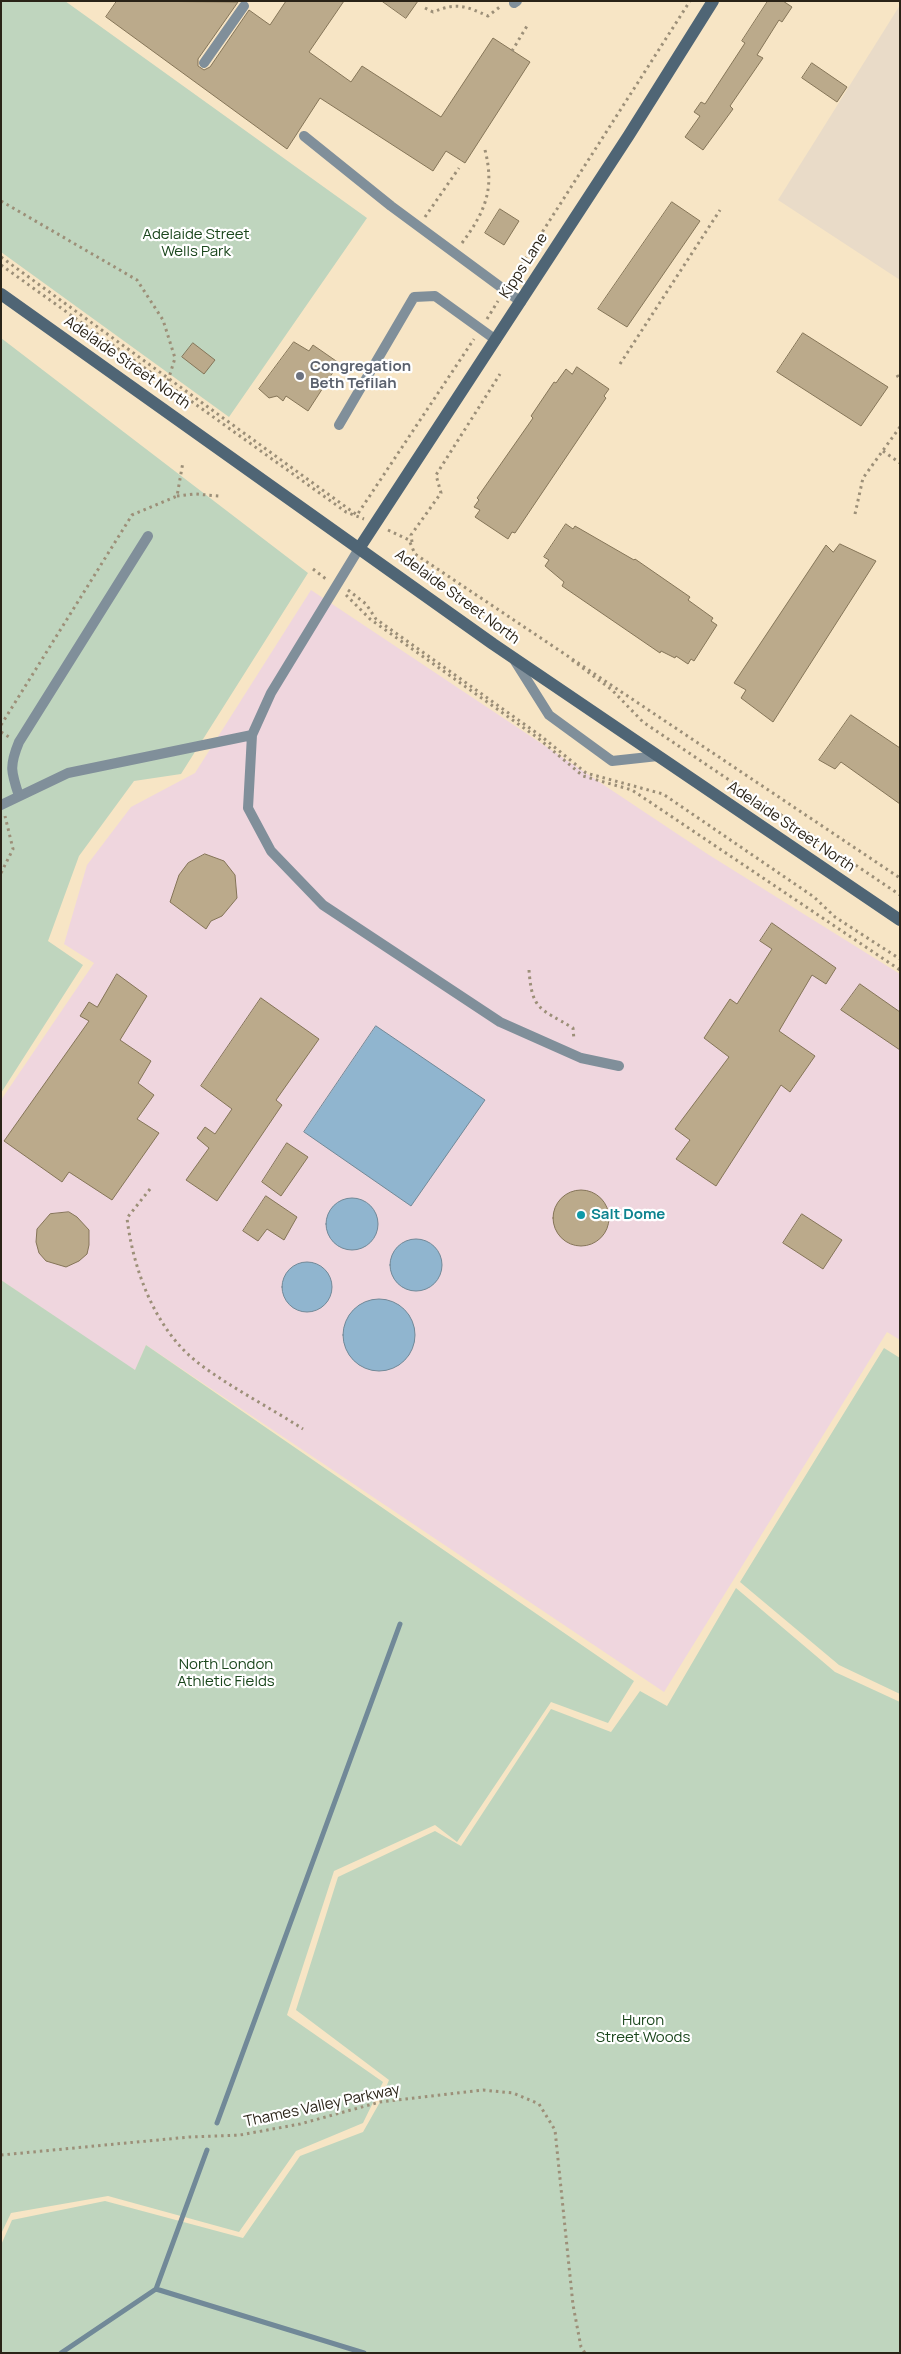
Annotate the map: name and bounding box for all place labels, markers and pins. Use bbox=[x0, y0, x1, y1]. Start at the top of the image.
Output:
place label: Congregation Beth Tefilah bbox=[310, 358, 411, 393]
marker: Congregation Beth Tefilah bbox=[294, 370, 306, 382]
place label: Salt Dome bbox=[591, 1206, 665, 1224]
marker: Salt Dome bbox=[575, 1209, 587, 1221]

